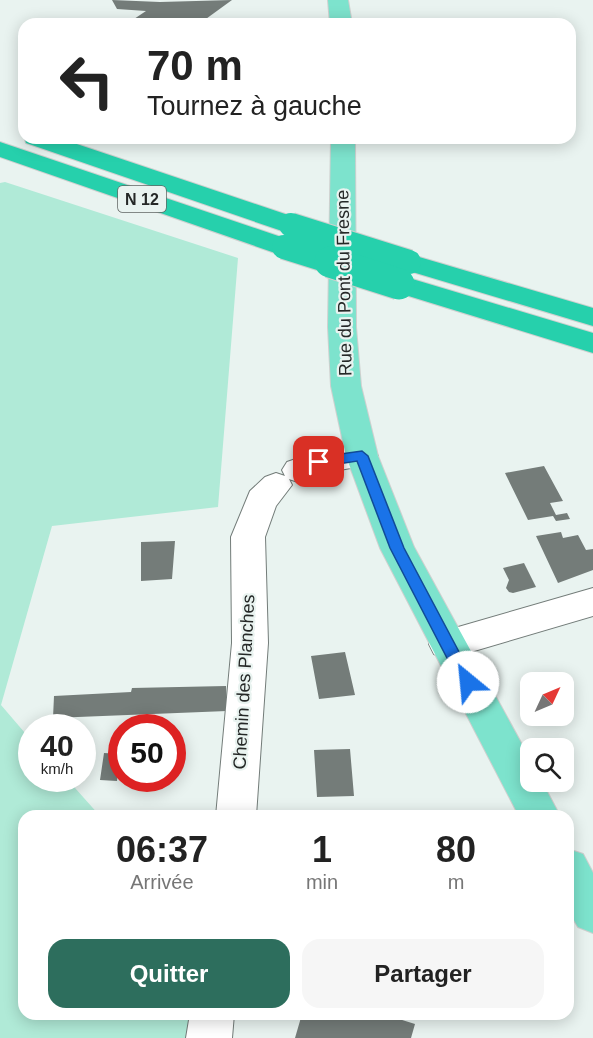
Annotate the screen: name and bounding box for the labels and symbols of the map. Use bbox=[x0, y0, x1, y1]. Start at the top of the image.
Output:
road number: N 12 bbox=[118, 186, 166, 212]
street label: Rue du Pont du Fresne bbox=[332, 190, 356, 376]
pin bbox=[293, 436, 344, 487]
street label: Chemin des Planches bbox=[229, 594, 259, 770]
position arrow bbox=[436, 650, 500, 714]
north arrow bbox=[520, 672, 574, 726]
speed limit sign: 50 bbox=[108, 714, 186, 792]

